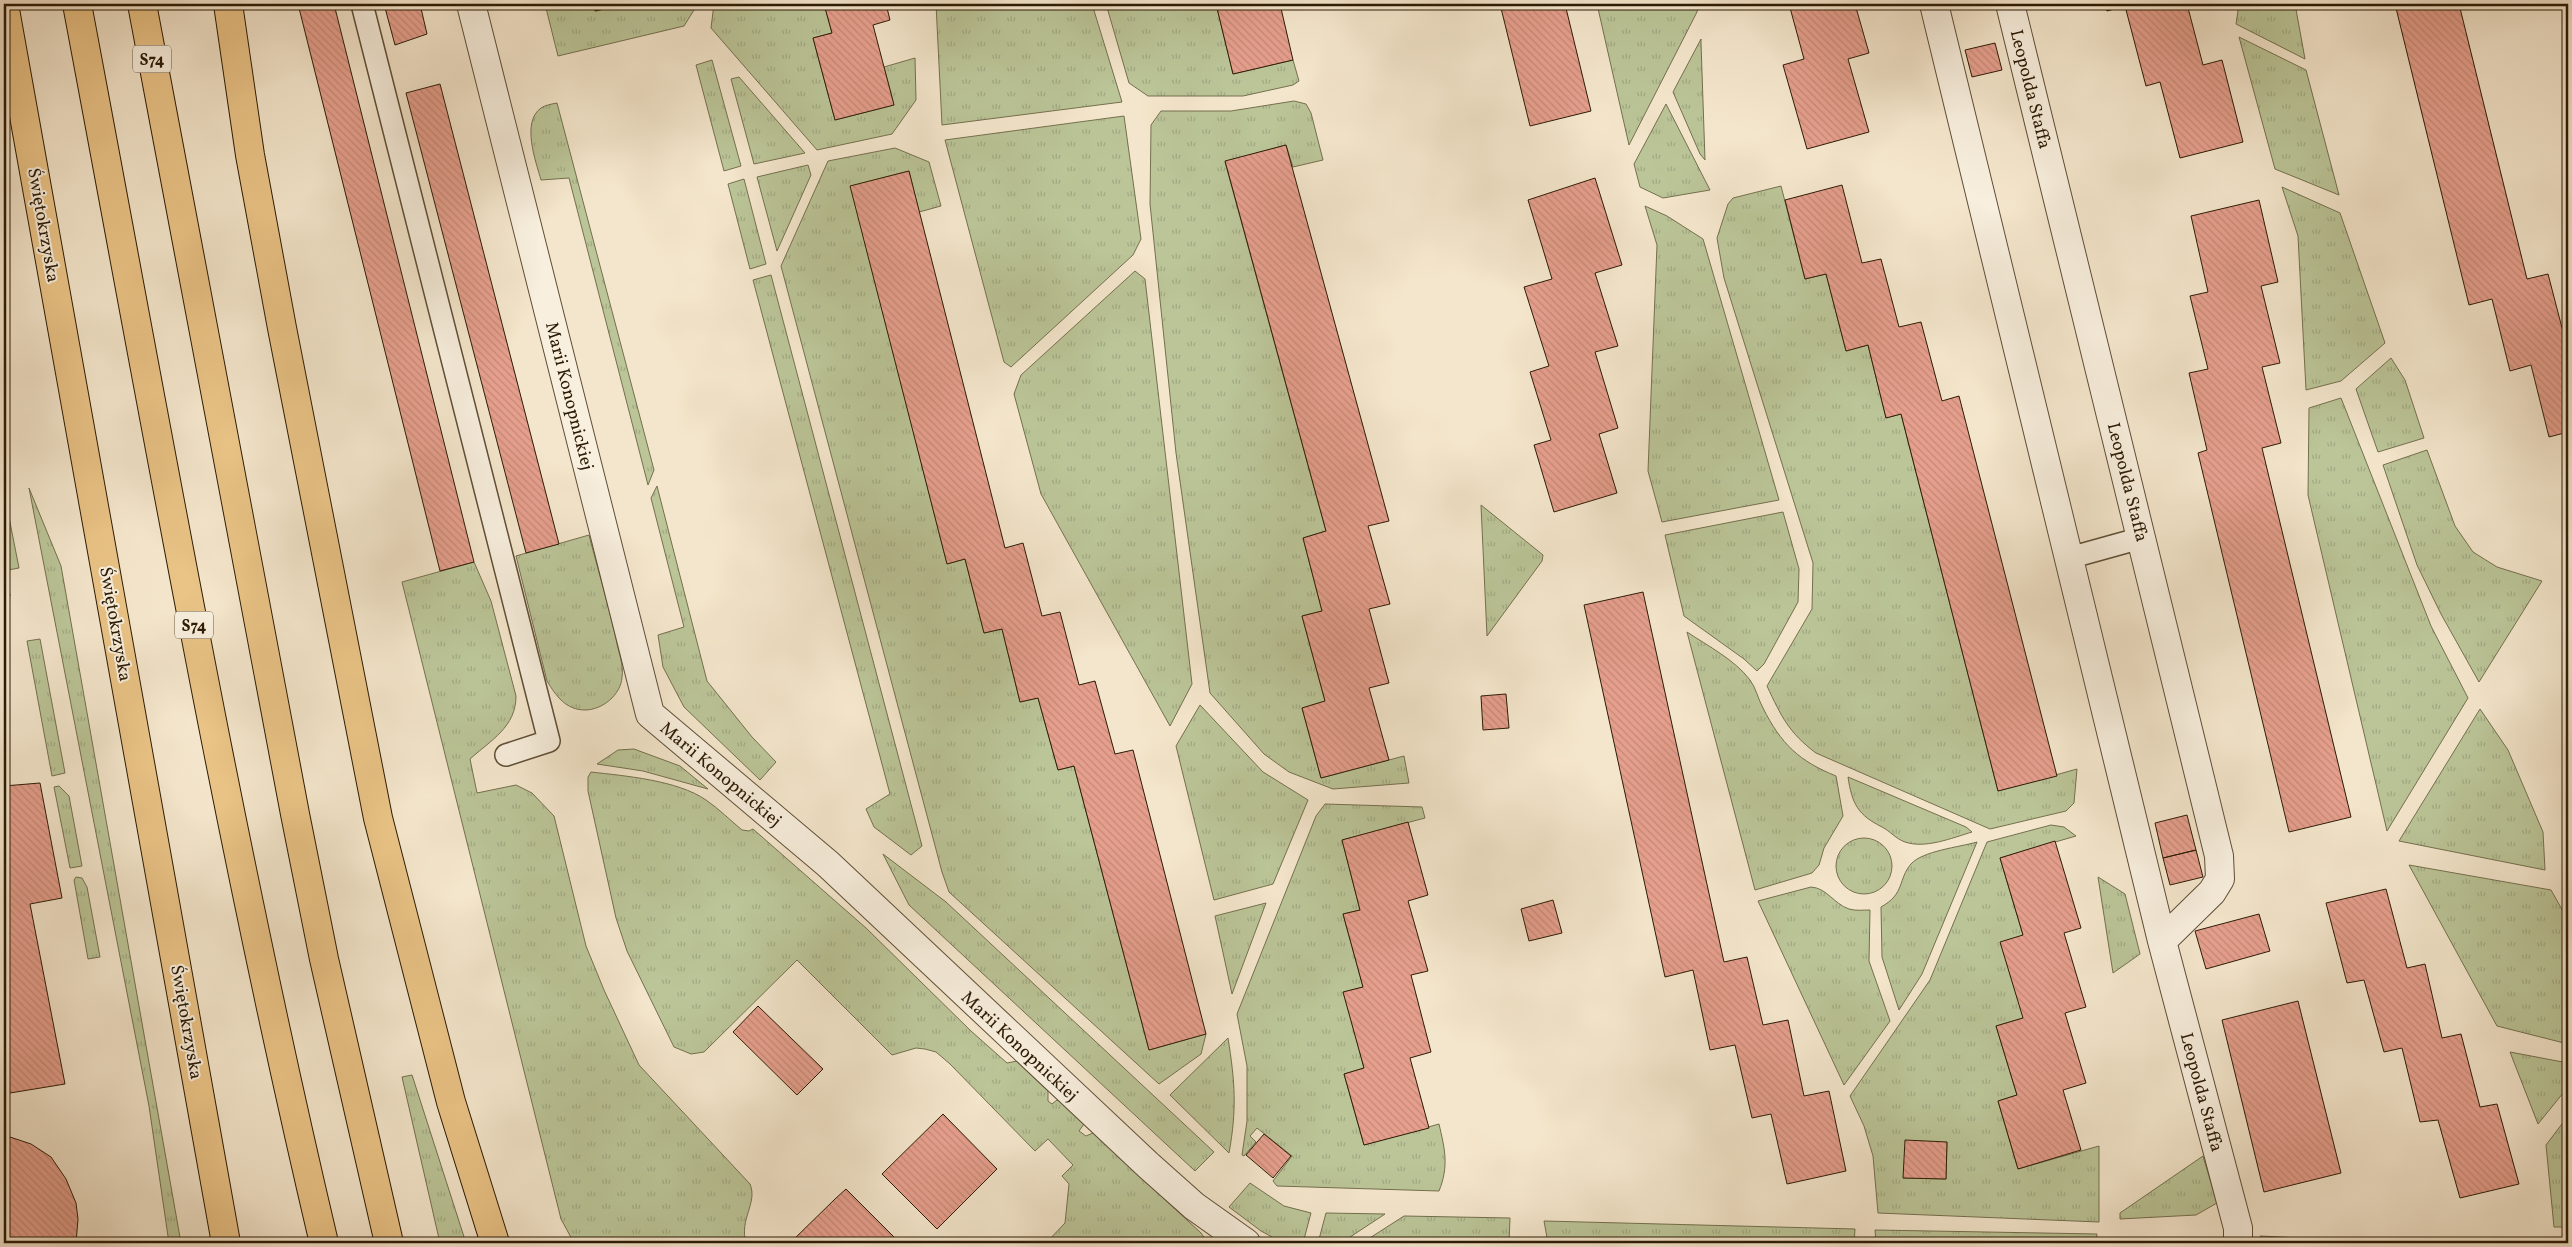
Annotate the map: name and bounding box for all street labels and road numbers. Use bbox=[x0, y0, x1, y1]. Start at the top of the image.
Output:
street label: Leopolda Staffa bbox=[2003, 27, 2056, 152]
road number: S74 bbox=[133, 46, 171, 72]
street label: Świętokrzyska bbox=[20, 166, 65, 285]
street label: Marii Konopnickiej bbox=[538, 320, 599, 473]
street label: Leopolda Staffa bbox=[2100, 420, 2153, 545]
street label: Świętokrzyska bbox=[92, 565, 137, 684]
road number: S74 bbox=[175, 612, 213, 638]
street label: Marii Konopnickiej bbox=[654, 717, 786, 834]
street label: Świętokrzyska bbox=[163, 963, 208, 1082]
street label: Marii Konopnickiej bbox=[955, 986, 1083, 1108]
street label: Leopolda Staffa bbox=[2173, 1030, 2228, 1155]

